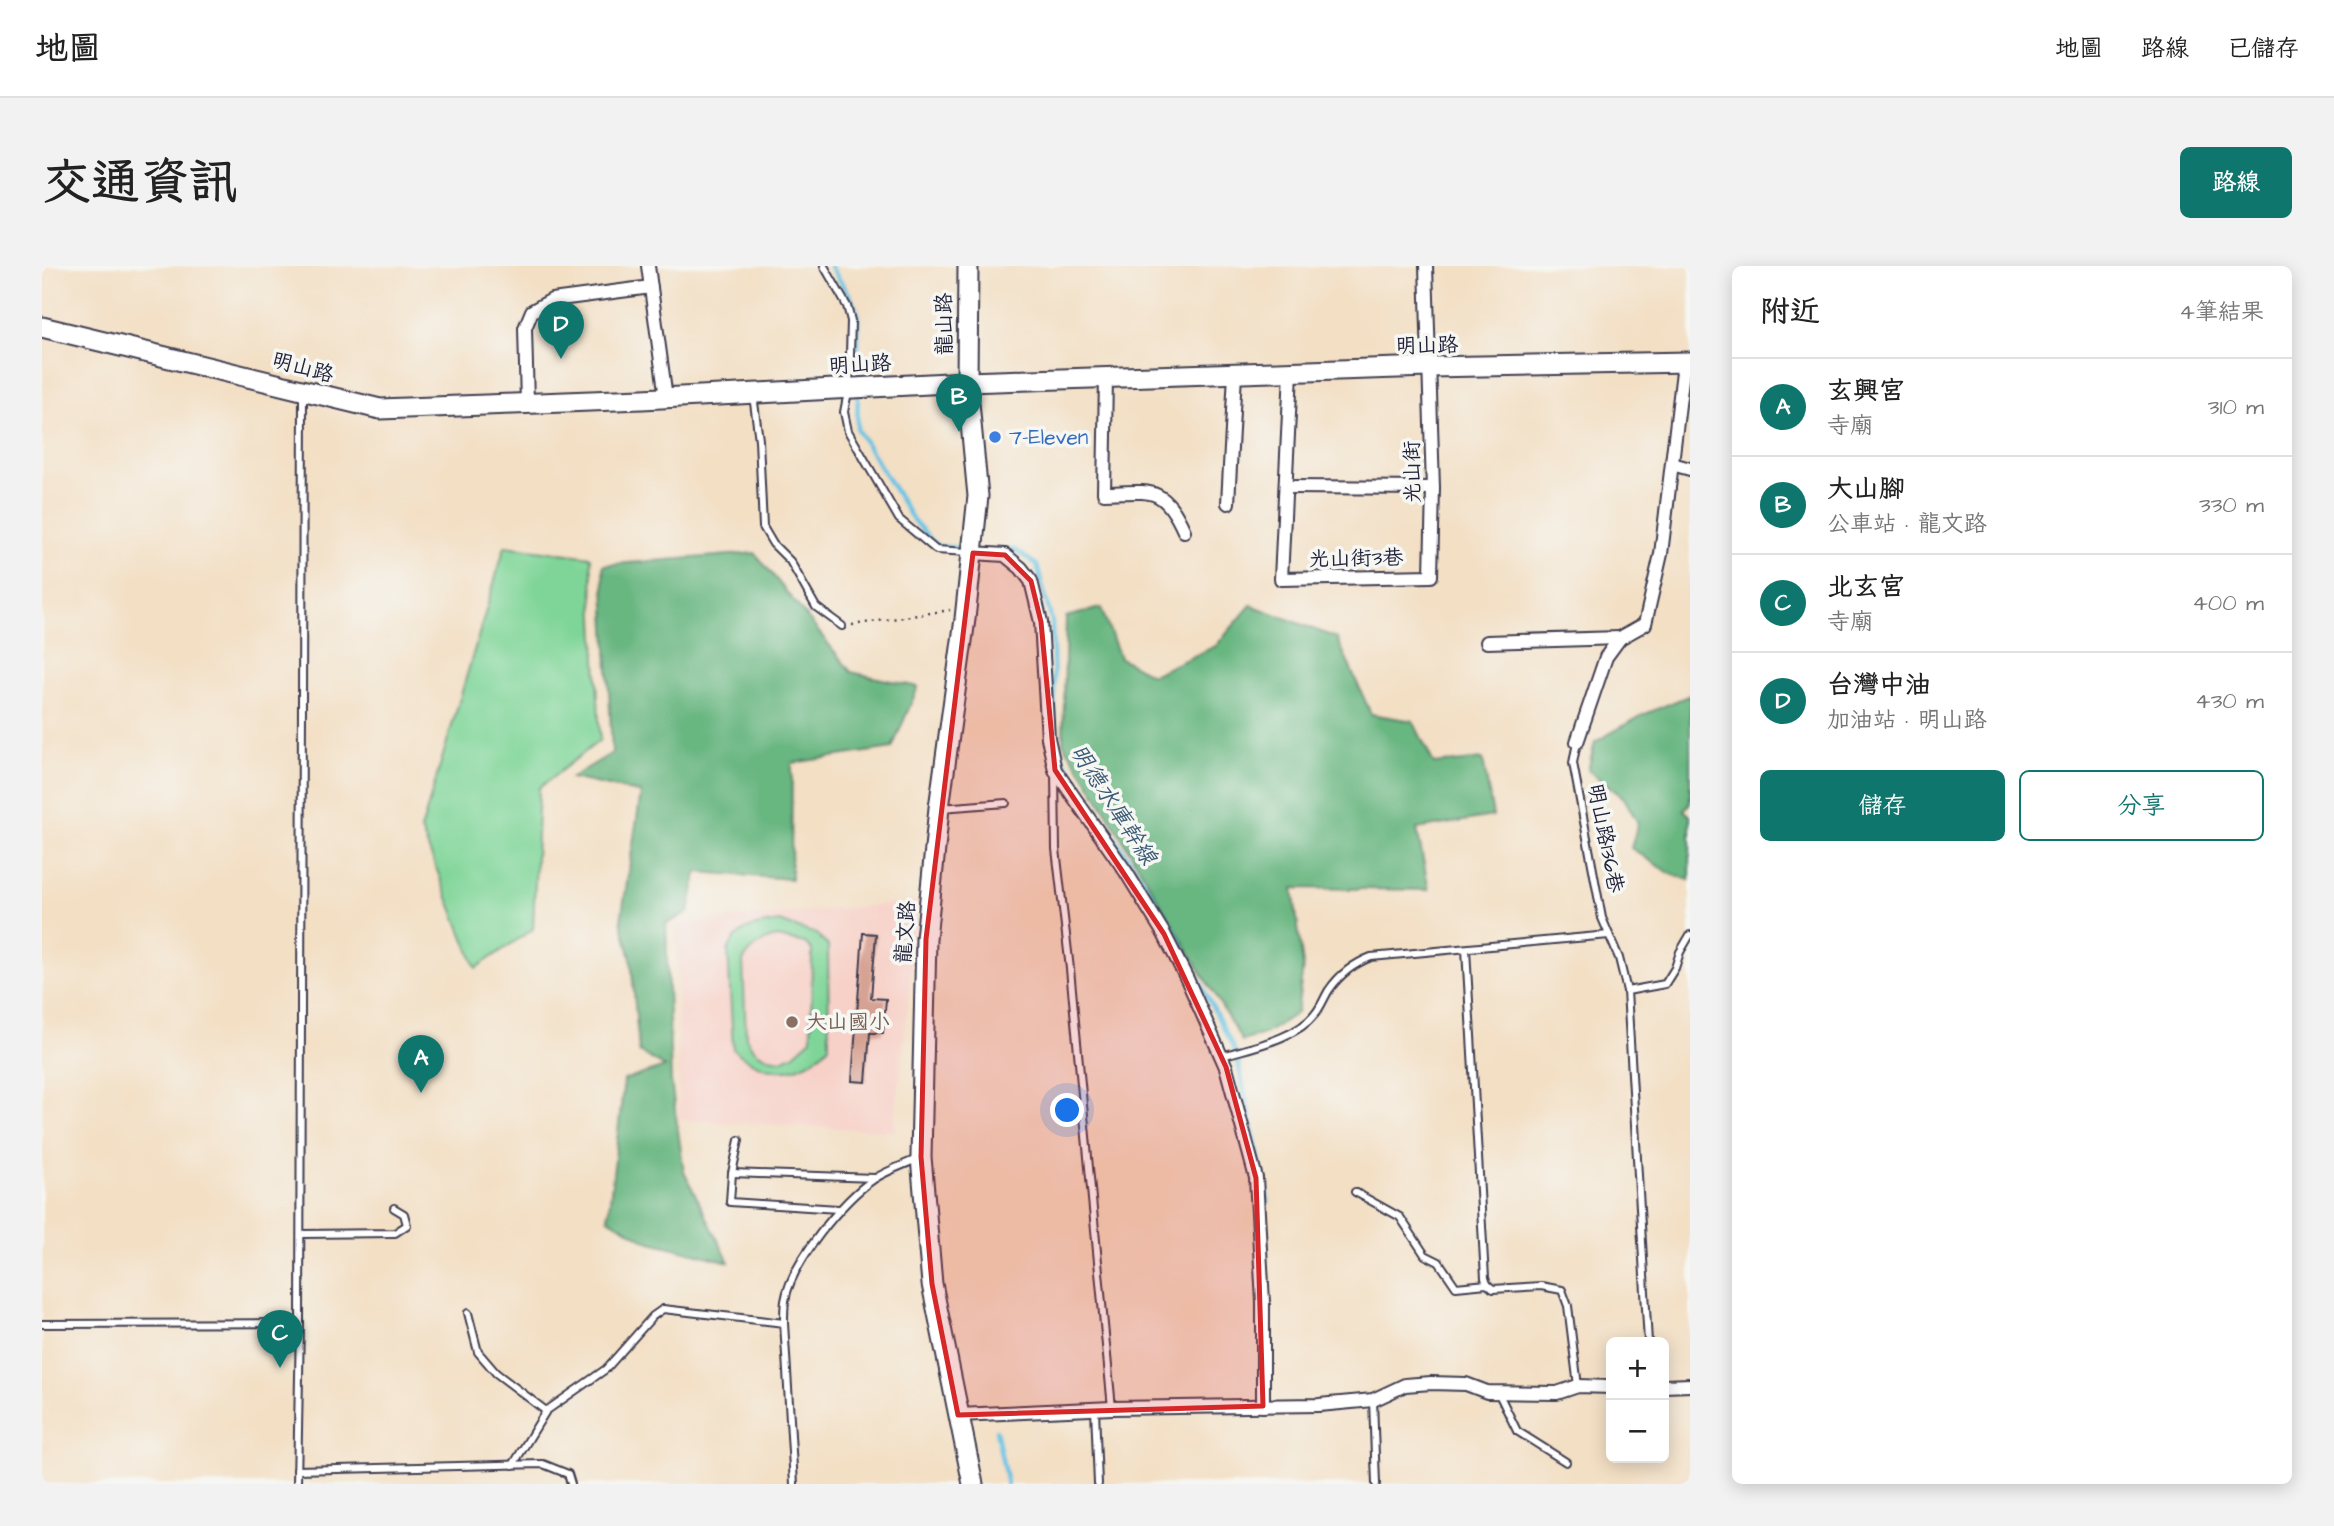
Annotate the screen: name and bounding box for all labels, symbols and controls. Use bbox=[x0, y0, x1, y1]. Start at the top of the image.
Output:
text: 地圖 bbox=[35, 26, 101, 72]
text: 地圖 bbox=[2055, 32, 2103, 66]
text: 路線 bbox=[2141, 32, 2189, 66]
text: 已儲存 bbox=[2227, 32, 2299, 66]
button: 路線 bbox=[2180, 147, 2292, 218]
text: 交通資訊 bbox=[42, 150, 238, 218]
text: 附近 bbox=[1760, 291, 1820, 333]
street label: 龍山路 bbox=[929, 292, 960, 356]
text: 4筆結果 bbox=[2179, 296, 2264, 328]
pin: D bbox=[538, 301, 584, 359]
street label: 明山路 bbox=[1395, 330, 1459, 361]
street label: 明山路 bbox=[269, 345, 337, 390]
street label: 明山路 bbox=[828, 348, 892, 381]
text: 玄興宮 bbox=[1827, 373, 1905, 409]
pin: B bbox=[936, 374, 982, 432]
text: A bbox=[1776, 391, 1790, 423]
text: 310 m bbox=[2208, 391, 2264, 423]
text: 寺廟 bbox=[1827, 410, 1873, 442]
place label: 7-Eleven bbox=[1009, 423, 1088, 452]
marker: 7-Eleven bbox=[987, 429, 1003, 445]
street label: 光山街 bbox=[1397, 440, 1428, 504]
text: 大山腳 bbox=[1827, 471, 1905, 507]
text: B bbox=[1775, 489, 1791, 521]
text: 330 m bbox=[2199, 489, 2264, 521]
text: 公車站 · 龍文路 bbox=[1827, 508, 1987, 540]
street label: 光山街3巷 bbox=[1308, 543, 1404, 574]
text: 北玄宮 bbox=[1827, 569, 1905, 605]
text: C bbox=[1775, 587, 1791, 619]
text: 400 m bbox=[2192, 587, 2264, 619]
text: 寺廟 bbox=[1827, 606, 1873, 638]
text: 台灣中油 bbox=[1827, 667, 1931, 703]
text: D bbox=[1776, 685, 1790, 717]
text: 430 m bbox=[2195, 685, 2264, 717]
text: 加油站 · 明山路 bbox=[1827, 704, 1987, 736]
water label: 明德水庫幹線 bbox=[1062, 738, 1165, 872]
button: 儲存 bbox=[1760, 770, 2005, 841]
button: 分享 bbox=[2019, 770, 2264, 841]
street label: 明山路136巷 bbox=[1581, 781, 1630, 895]
street label: 龍文路 bbox=[889, 900, 922, 964]
place label: 大山國小 bbox=[806, 1008, 890, 1037]
marker: 大山國小 bbox=[784, 1014, 800, 1030]
pin: A bbox=[398, 1035, 444, 1093]
your location bbox=[1050, 1093, 1084, 1127]
pin: C bbox=[257, 1310, 303, 1368]
map controls bbox=[1606, 1337, 1669, 1463]
button: + bbox=[1606, 1337, 1669, 1400]
button: − bbox=[1606, 1400, 1669, 1463]

